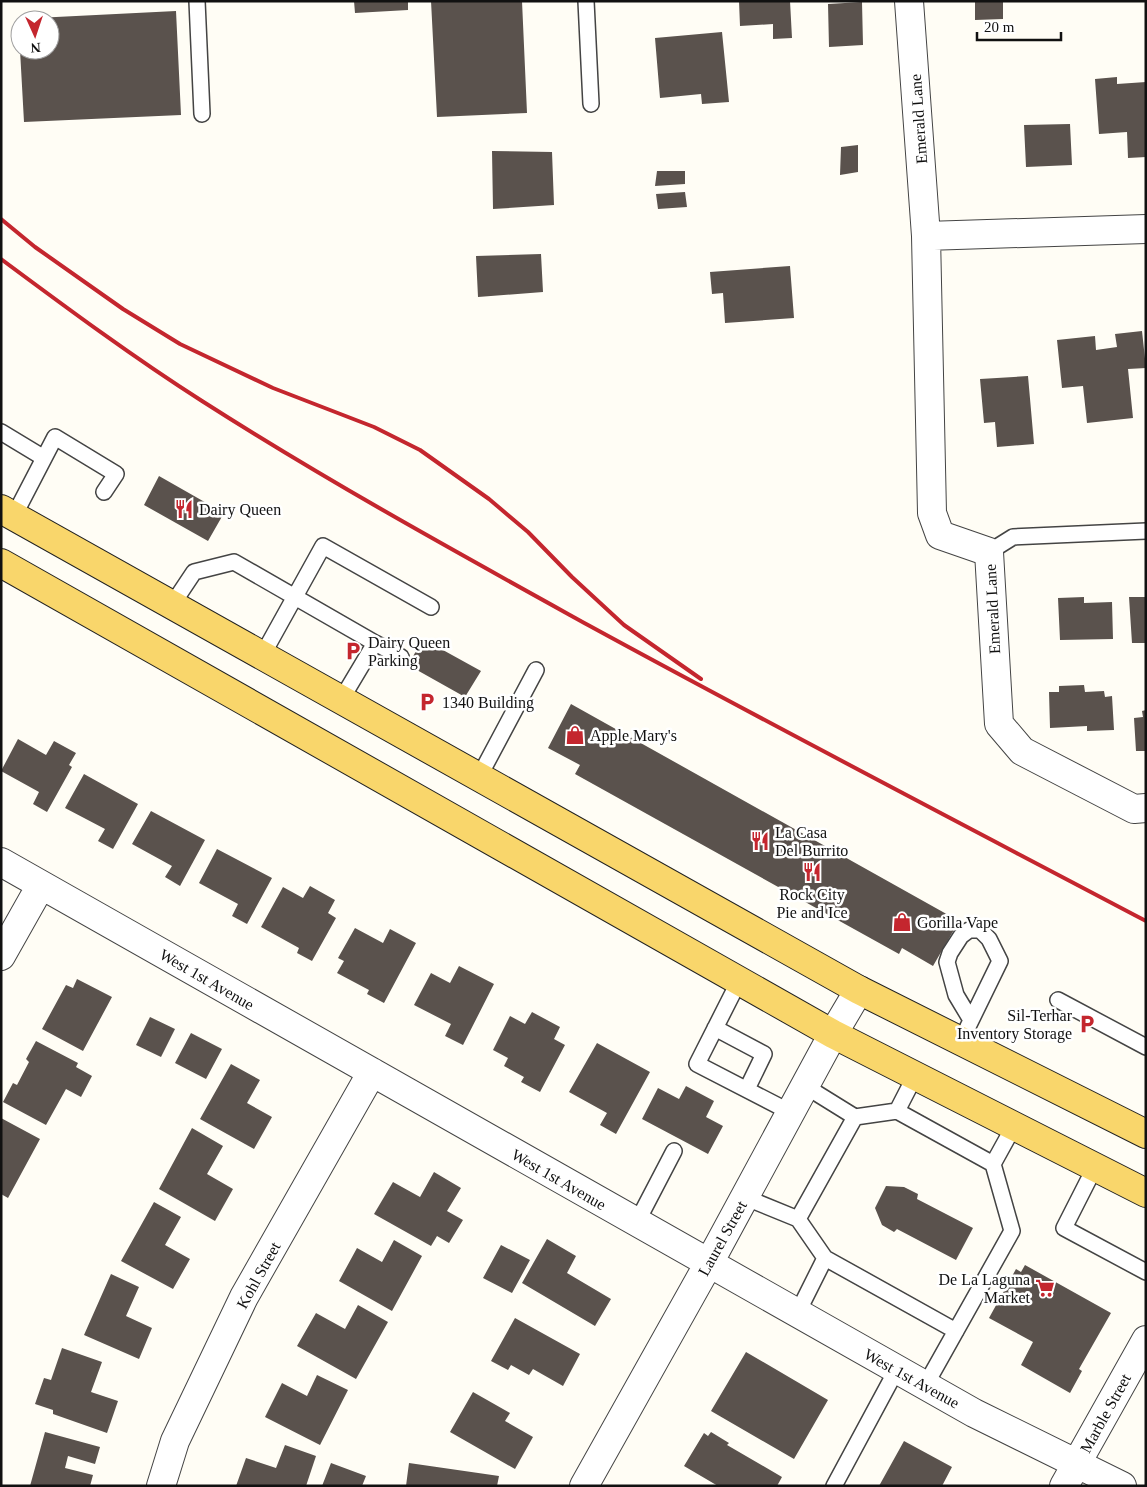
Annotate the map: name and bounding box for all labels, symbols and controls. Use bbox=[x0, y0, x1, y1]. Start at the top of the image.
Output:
north arrow bbox=[10, 10, 60, 60]
scale bar bbox=[977, 10, 1061, 42]
text: 20 m bbox=[984, 19, 1015, 35]
text: N bbox=[30, 40, 41, 55]
street label: Emerald Lane bbox=[907, 73, 930, 165]
restaurant icon: Dairy Queen bbox=[173, 498, 195, 520]
place label: Dairy Queen bbox=[199, 501, 281, 519]
street label: Emerald Lane bbox=[982, 564, 1003, 654]
place label: Dairy Queen Parking bbox=[368, 634, 450, 670]
parking icon: Dairy Queen Parking bbox=[342, 640, 364, 662]
parking icon: 1340 Building bbox=[416, 691, 438, 713]
place label: 1340 Building bbox=[442, 694, 534, 712]
shop icon: Apple Mary's bbox=[564, 724, 586, 746]
place label: Apple Mary's bbox=[590, 727, 677, 745]
place label: La Casa Del Burrito bbox=[775, 824, 848, 859]
restaurant icon: La Casa Del Burrito bbox=[749, 830, 771, 852]
restaurant icon: Rock City Pie and Ice bbox=[801, 861, 823, 883]
place label: Rock City Pie and Ice bbox=[776, 886, 848, 921]
shop icon: Gorilla Vape bbox=[891, 911, 913, 933]
place label: Gorilla Vape bbox=[917, 914, 998, 932]
street label: West 1st Avenue bbox=[157, 946, 257, 1013]
place label: Sil-Terhar Inventory Storage bbox=[957, 1007, 1073, 1043]
parking icon: Sil-Terhar Inventory Storage bbox=[1076, 1013, 1098, 1035]
street label: West 1st Avenue bbox=[509, 1146, 609, 1213]
street label: Laurel Street bbox=[695, 1197, 750, 1279]
street label: Kohl Street bbox=[233, 1239, 284, 1311]
place label: De La Laguna Market bbox=[938, 1271, 1031, 1306]
supermarket icon: De La Laguna Market bbox=[1034, 1277, 1056, 1299]
street label: West 1st Avenue bbox=[861, 1345, 962, 1412]
street label: Marble Street bbox=[1077, 1370, 1134, 1456]

